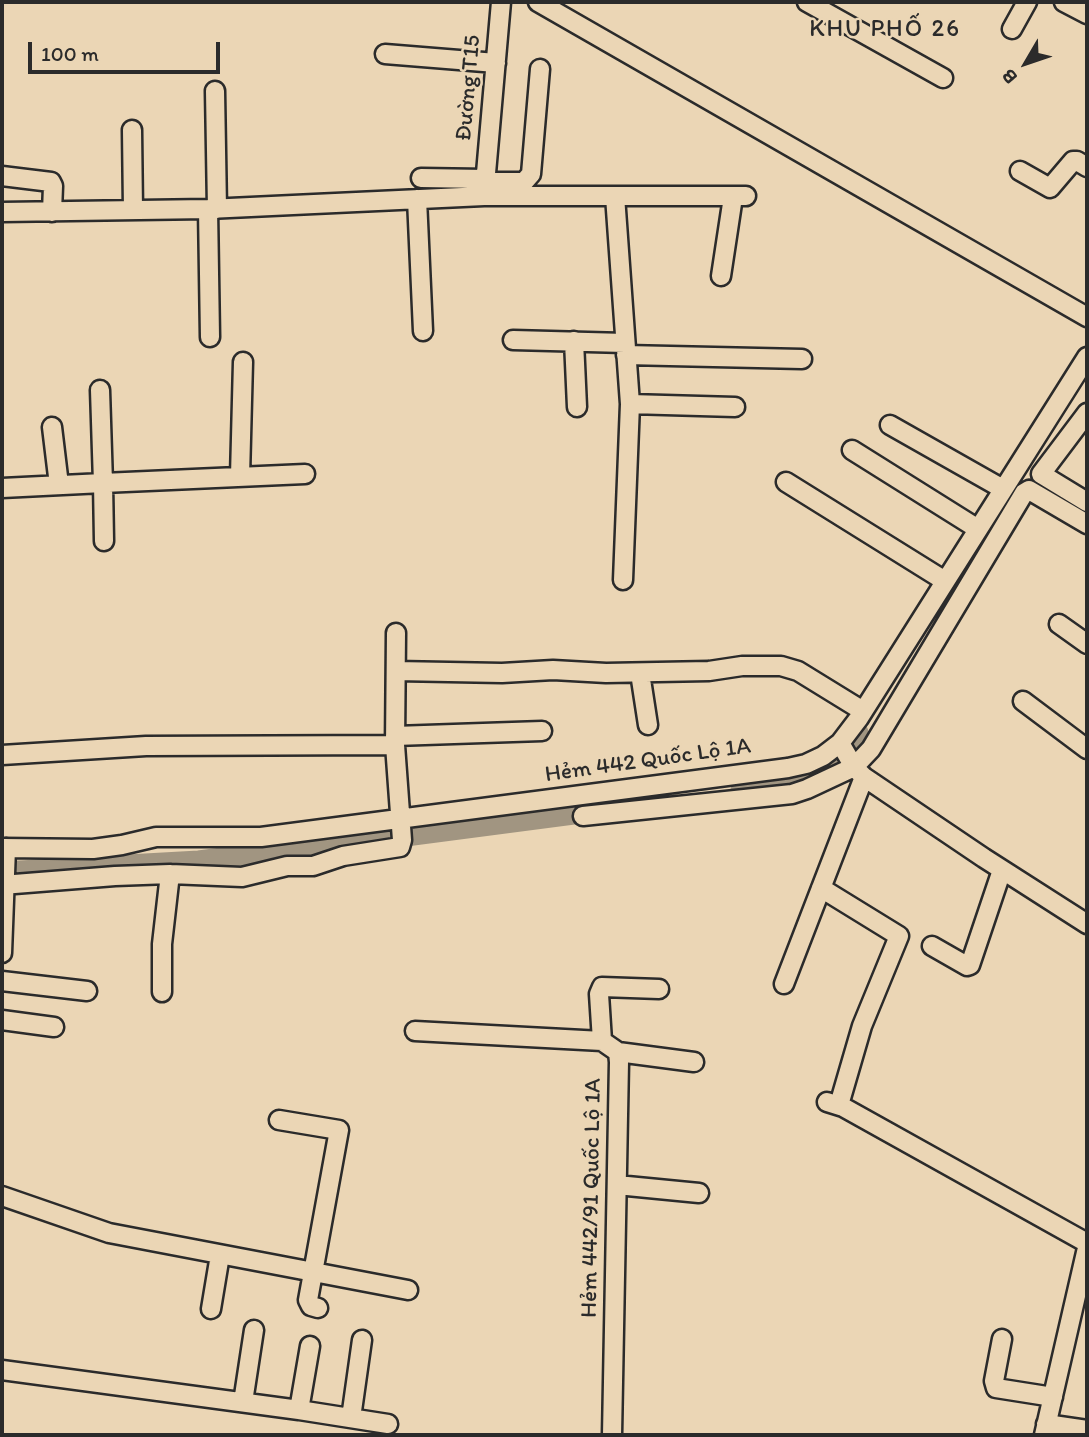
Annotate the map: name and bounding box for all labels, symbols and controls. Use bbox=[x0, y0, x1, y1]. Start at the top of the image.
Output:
district label: KHU PHỐ 26 bbox=[810, 16, 960, 44]
scale bar bbox=[32, 28, 224, 72]
north arrow bbox=[991, 28, 1061, 98]
street label: Đường T15 bbox=[451, 34, 487, 142]
text: 100 m bbox=[41, 41, 99, 66]
text: B bbox=[996, 65, 1022, 89]
street label: Hẻm 442 Quốc Lộ 1A bbox=[543, 733, 753, 789]
street label: Hẻm 442/91 Quốc Lộ 1A bbox=[576, 1078, 608, 1318]

